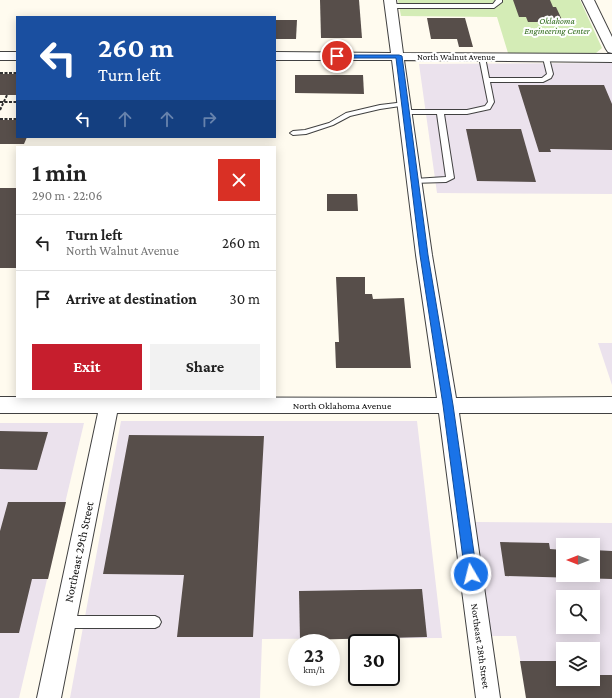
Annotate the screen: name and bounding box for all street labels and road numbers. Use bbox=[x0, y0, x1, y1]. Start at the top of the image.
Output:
street label: North Walnut Avenue bbox=[417, 52, 495, 62]
street label: North Oklahoma Avenue bbox=[293, 400, 392, 411]
street label: Northeast 29th Street bbox=[61, 499, 97, 604]
street label: Northeast 28th Street bbox=[469, 603, 492, 690]

